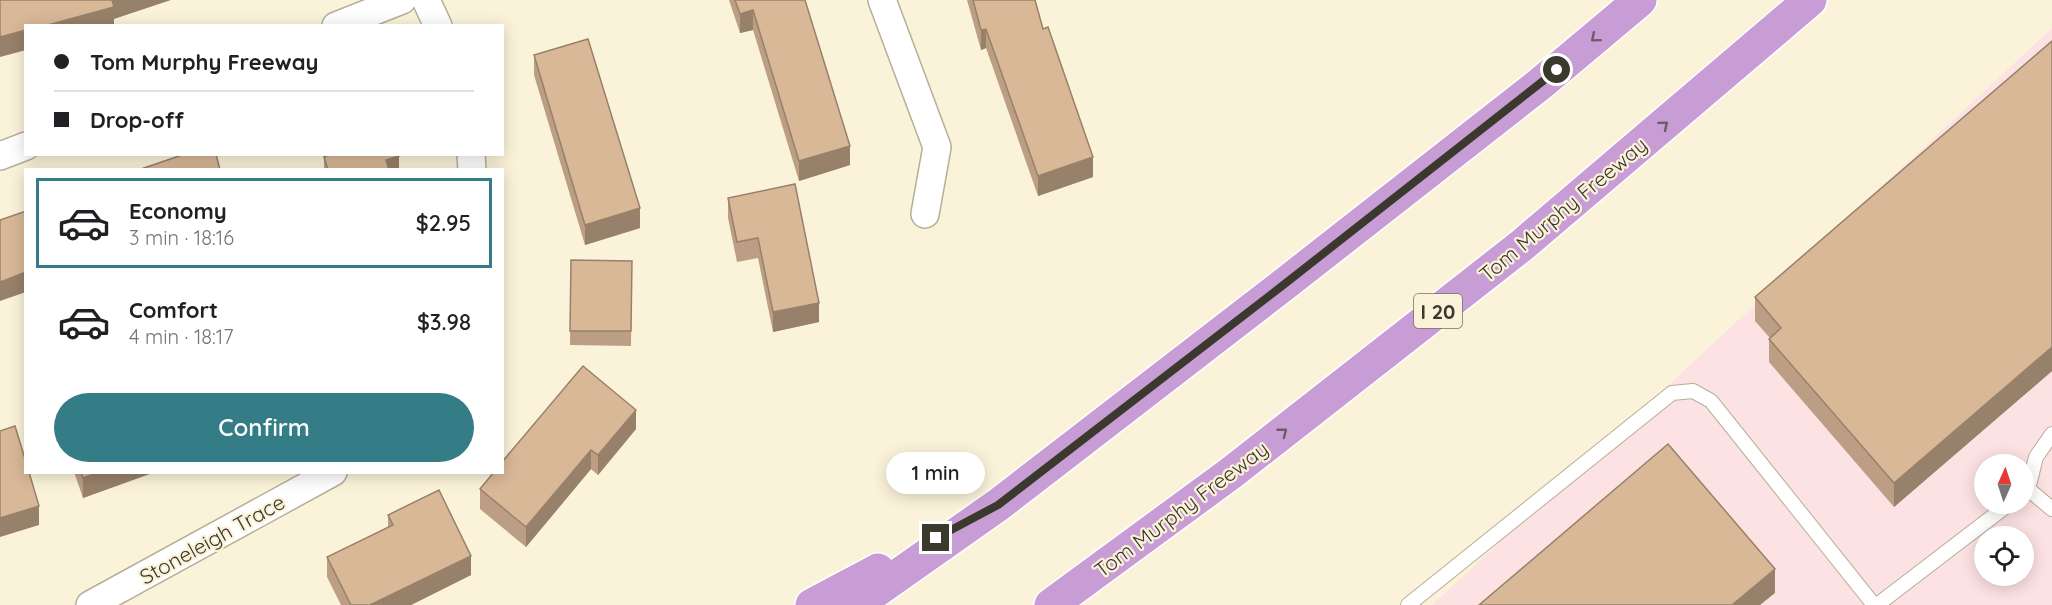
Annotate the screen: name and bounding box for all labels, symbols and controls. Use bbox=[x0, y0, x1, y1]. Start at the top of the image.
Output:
one-way arrow bbox=[1591, 30, 1602, 41]
text: Tom Murphy Freeway bbox=[90, 48, 318, 76]
route start bbox=[1543, 56, 1570, 83]
text: Drop-off bbox=[90, 106, 184, 134]
one-way arrow bbox=[1657, 121, 1668, 132]
street label: Tom Murphy Freeway bbox=[1474, 131, 1652, 287]
icon: car bbox=[57, 196, 111, 250]
text: Economy bbox=[129, 197, 227, 225]
text: $2.95 bbox=[416, 209, 471, 237]
text: 3 min · 18:16 bbox=[129, 225, 234, 250]
road number: I 20 bbox=[1414, 294, 1462, 328]
icon: car bbox=[57, 295, 111, 349]
text: Comfort bbox=[129, 296, 218, 324]
text: $3.98 bbox=[417, 308, 471, 336]
text: 4 min · 18:17 bbox=[129, 324, 234, 349]
button: Confirm bbox=[54, 393, 474, 462]
one-way arrow bbox=[1277, 428, 1288, 439]
street label: Tom Murphy Freeway bbox=[1089, 435, 1273, 583]
callout: 1 min bbox=[886, 451, 986, 493]
north arrow bbox=[1974, 454, 2034, 514]
map controls bbox=[1974, 454, 2034, 586]
text: 1 min bbox=[912, 460, 959, 485]
street label: Stoneleigh Trace bbox=[135, 488, 289, 590]
route end bbox=[922, 524, 949, 551]
button: locate bbox=[1974, 526, 2034, 586]

